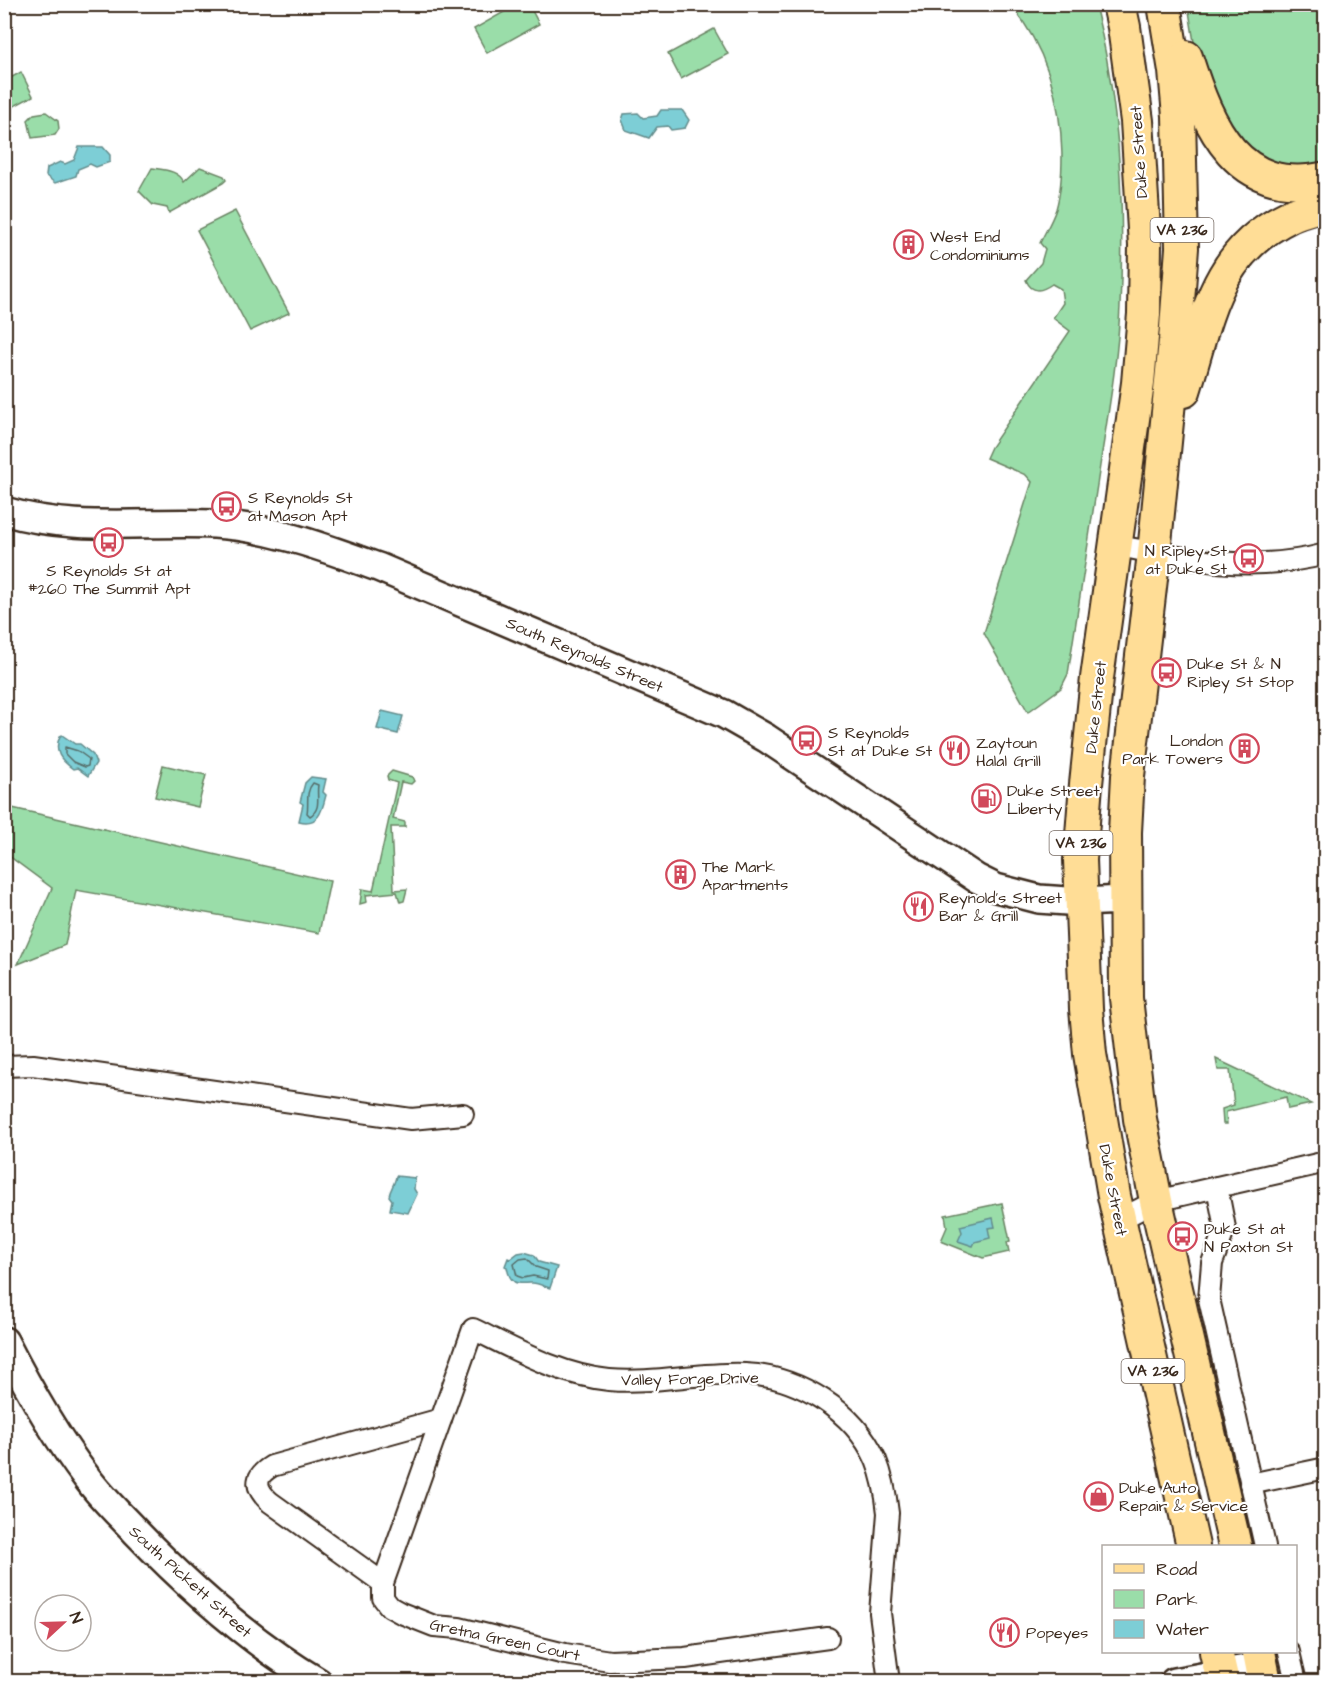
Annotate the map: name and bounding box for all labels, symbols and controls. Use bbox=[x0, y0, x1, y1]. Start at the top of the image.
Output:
street label: Duke Street bbox=[1125, 104, 1153, 199]
road number: VA 236 bbox=[1150, 218, 1214, 242]
place label: West End Condominiums bbox=[930, 226, 1029, 266]
building icon: West End Condominiums bbox=[893, 229, 925, 261]
place label: S Reynolds St at Mason Apt bbox=[248, 487, 353, 527]
bus stop icon: S Reynolds St at Mason Apt bbox=[211, 490, 243, 522]
bus stop icon: S Reynolds St at #260 The Summit Apt bbox=[93, 526, 125, 558]
place label: N Ripley St at Duke St bbox=[1145, 540, 1228, 580]
bus stop icon: N Ripley St at Duke St bbox=[1232, 543, 1264, 575]
place label: S Reynolds St at #260 The Summit Apt bbox=[27, 560, 191, 600]
street label: South Reynolds Street bbox=[502, 612, 667, 699]
place label: Duke St & N Ripley St Stop bbox=[1187, 653, 1294, 694]
bus stop icon: Duke St & N Ripley St Stop bbox=[1150, 656, 1182, 688]
street label: Duke Street bbox=[1080, 659, 1112, 754]
place label: S Reynolds St at Duke St bbox=[828, 722, 933, 762]
bus stop icon: S Reynolds St at Duke St bbox=[791, 725, 823, 757]
place label: London Park Towers bbox=[1122, 730, 1223, 770]
place label: Zaytoun Halal Grill bbox=[976, 732, 1041, 772]
building icon: London Park Towers bbox=[1228, 733, 1260, 765]
restaurant icon: Zaytoun Halal Grill bbox=[939, 735, 971, 767]
place label: Duke Street Liberty bbox=[1007, 780, 1100, 821]
fuel station icon: Duke Street Liberty bbox=[970, 783, 1002, 815]
road number: VA 236 bbox=[1050, 831, 1112, 855]
place label: The Mark Apartments bbox=[702, 856, 788, 896]
building icon: The Mark Apartments bbox=[665, 859, 697, 891]
place label: Reynold's Street Bar & Grill bbox=[939, 887, 1062, 927]
restaurant icon: Reynold's Street Bar & Grill bbox=[902, 890, 934, 922]
street label: Duke Street bbox=[1093, 1143, 1133, 1238]
place label: Duke St at N Paxton St bbox=[1204, 1218, 1293, 1258]
bus stop icon: Duke St at N Paxton St bbox=[1167, 1221, 1199, 1253]
road number: VA 236 bbox=[1122, 1359, 1184, 1383]
street label: Valley Forge Drive bbox=[621, 1367, 759, 1392]
place label: Duke Auto Repair & Service bbox=[1119, 1477, 1249, 1517]
shop icon: Duke Auto Repair & Service bbox=[1082, 1480, 1114, 1512]
street label: South Pickett Street bbox=[124, 1521, 257, 1643]
legend bbox=[1102, 1545, 1297, 1653]
text: Road bbox=[1156, 1557, 1197, 1582]
text: Park bbox=[1156, 1587, 1198, 1612]
north arrow bbox=[33, 1593, 93, 1653]
text: N bbox=[64, 1609, 88, 1627]
street label: Gretna Green Court bbox=[428, 1613, 582, 1667]
restaurant icon: Popeyes bbox=[989, 1616, 1021, 1648]
text: Water bbox=[1156, 1617, 1209, 1642]
place label: Popeyes bbox=[1026, 1622, 1088, 1645]

